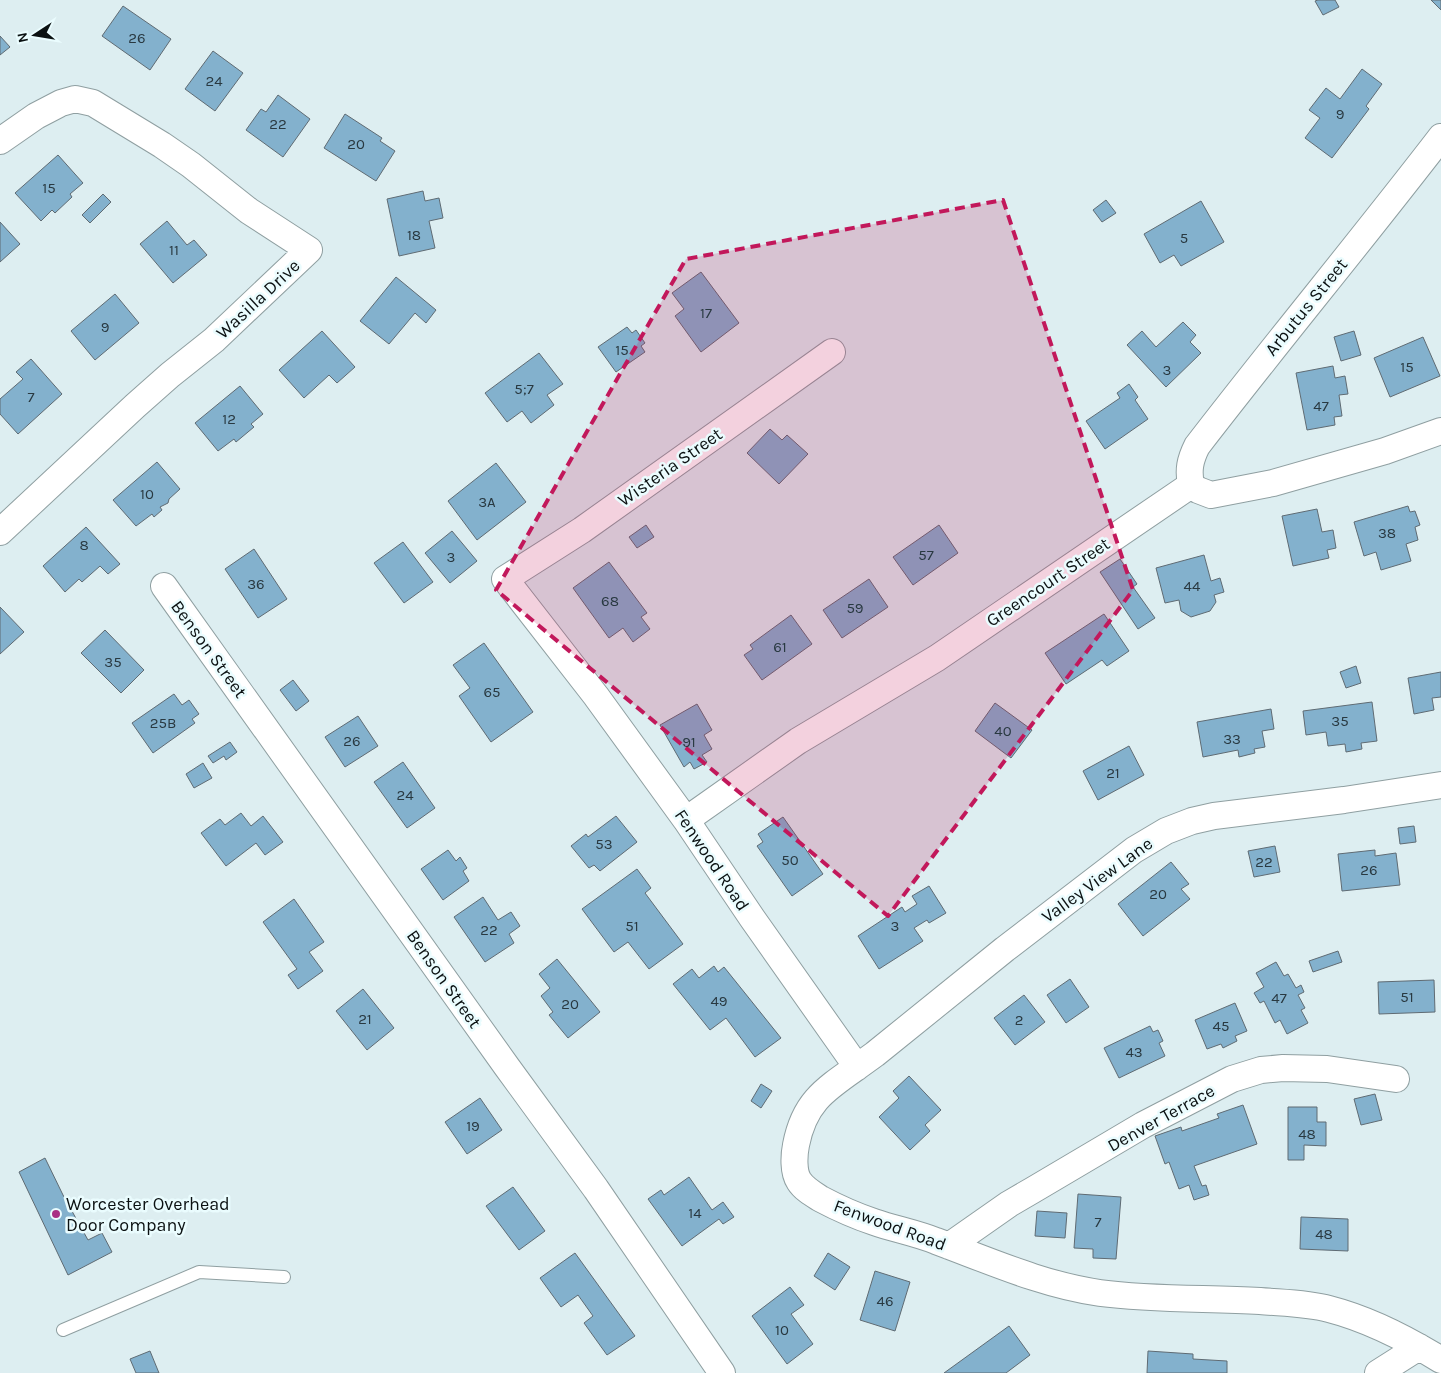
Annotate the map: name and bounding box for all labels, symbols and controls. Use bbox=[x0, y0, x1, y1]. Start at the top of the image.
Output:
north arrow bbox=[10, 10, 60, 60]
house number: 26 bbox=[128, 29, 146, 47]
text: N bbox=[13, 31, 32, 44]
house number: 24 bbox=[205, 72, 223, 90]
house number: 9 bbox=[1336, 105, 1344, 123]
house number: 22 bbox=[269, 115, 287, 133]
house number: 20 bbox=[347, 135, 365, 153]
house number: 15 bbox=[42, 179, 56, 197]
house number: 18 bbox=[407, 226, 421, 244]
house number: 5 bbox=[1180, 229, 1188, 247]
house number: 11 bbox=[169, 241, 179, 259]
street label: Arbutus Street bbox=[1260, 254, 1352, 360]
street label: Wasilla Drive bbox=[212, 255, 304, 343]
house number: 17 bbox=[700, 304, 712, 322]
house number: 9 bbox=[101, 318, 109, 336]
house number: 15 bbox=[615, 341, 629, 359]
house number: 15 bbox=[1400, 358, 1414, 376]
house number: 3 bbox=[1163, 361, 1171, 379]
house number: 5;7 bbox=[514, 380, 534, 398]
house number: 7 bbox=[27, 388, 35, 406]
house number: 47 bbox=[1313, 397, 1329, 415]
house number: 12 bbox=[222, 410, 236, 428]
street label: Wisteria Street bbox=[614, 423, 727, 511]
house number: 10 bbox=[140, 485, 154, 503]
house number: 3A bbox=[478, 493, 496, 511]
house number: 38 bbox=[1378, 524, 1396, 542]
street label: Greencourt Street bbox=[982, 532, 1114, 632]
house number: 8 bbox=[79, 536, 89, 554]
house number: 57 bbox=[918, 546, 934, 564]
house number: 3 bbox=[447, 548, 455, 566]
house number: 36 bbox=[247, 575, 265, 593]
house number: 44 bbox=[1184, 577, 1201, 595]
house number: 68 bbox=[601, 592, 619, 610]
street label: Benson Street bbox=[166, 596, 252, 702]
house number: 59 bbox=[846, 599, 864, 617]
house number: 61 bbox=[773, 638, 787, 656]
house number: 35 bbox=[104, 653, 122, 671]
house number: 65 bbox=[483, 683, 501, 701]
house number: 35 bbox=[1331, 712, 1349, 730]
house number: 25B bbox=[150, 714, 176, 732]
house number: 40 bbox=[994, 722, 1012, 740]
house number: 33 bbox=[1223, 730, 1241, 748]
house number: 26 bbox=[343, 732, 361, 750]
house number: 91 bbox=[682, 733, 696, 751]
house number: 21 bbox=[1106, 764, 1120, 782]
house number: 24 bbox=[396, 786, 414, 804]
street label: Fenwood Road bbox=[670, 805, 754, 915]
street label: Valley View Lane bbox=[1037, 832, 1157, 928]
house number: 53 bbox=[595, 835, 613, 853]
house number: 50 bbox=[781, 851, 799, 869]
house number: 22 bbox=[1255, 853, 1273, 871]
house number: 26 bbox=[1360, 861, 1378, 879]
house number: 20 bbox=[1149, 885, 1167, 903]
house number: 51 bbox=[625, 917, 639, 935]
house number: 3 bbox=[891, 917, 899, 935]
house number: 22 bbox=[480, 921, 498, 939]
street label: Benson Street bbox=[402, 926, 486, 1033]
house number: 51 bbox=[1400, 988, 1414, 1006]
house number: 47 bbox=[1271, 989, 1287, 1007]
house number: 49 bbox=[710, 992, 728, 1010]
house number: 20 bbox=[561, 995, 579, 1013]
house number: 21 bbox=[358, 1010, 372, 1028]
house number: 2 bbox=[1015, 1011, 1023, 1029]
house number: 45 bbox=[1213, 1017, 1229, 1035]
house number: 43 bbox=[1125, 1043, 1143, 1061]
street label: Denver Terrace bbox=[1103, 1079, 1219, 1157]
house number: 19 bbox=[466, 1117, 480, 1135]
house number: 48 bbox=[1298, 1125, 1316, 1143]
place label: Worcester Overhead Door Company bbox=[66, 1193, 230, 1236]
street label: Fenwood Road bbox=[831, 1194, 949, 1256]
house number: 14 bbox=[688, 1204, 702, 1222]
marker: Worcester Overhead Door Company bbox=[50, 1208, 62, 1220]
house number: 7 bbox=[1094, 1213, 1102, 1231]
house number: 48 bbox=[1315, 1225, 1333, 1243]
house number: 46 bbox=[877, 1292, 893, 1310]
house number: 10 bbox=[775, 1321, 789, 1339]

